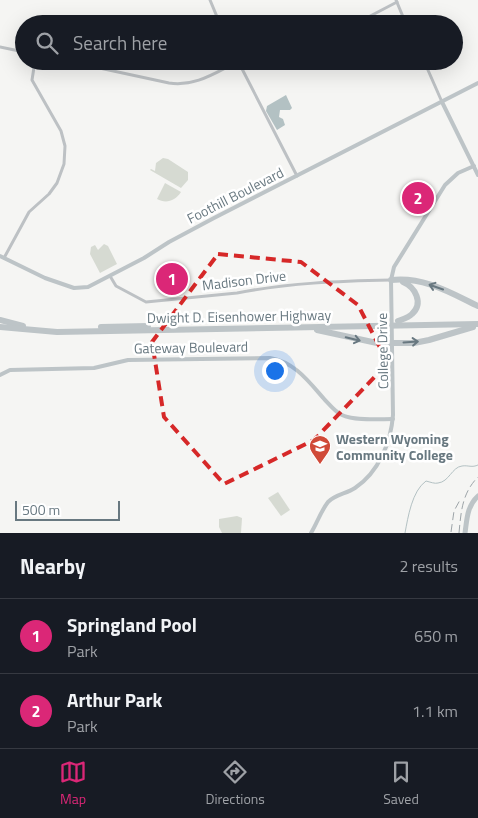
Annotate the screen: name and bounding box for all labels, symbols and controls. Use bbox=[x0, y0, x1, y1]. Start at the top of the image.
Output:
search box bbox=[15, 15, 463, 70]
text: Search here bbox=[73, 28, 167, 57]
icon: search bbox=[33, 29, 61, 57]
street label: Foothill Boulevard bbox=[183, 162, 287, 228]
pin: 2 bbox=[402, 179, 434, 217]
pin: 1 bbox=[156, 260, 188, 298]
street label: Madison Drive bbox=[201, 264, 287, 296]
one-way arrow bbox=[429, 282, 445, 291]
street label: Dwight D. Eisenhower Highway bbox=[147, 304, 331, 328]
street label: College Drive bbox=[371, 313, 393, 389]
one-way arrow bbox=[345, 334, 361, 344]
street label: Gateway Boulevard bbox=[134, 336, 248, 358]
one-way arrow bbox=[403, 338, 419, 347]
your location bbox=[262, 358, 288, 384]
place label: Western Wyoming Community College bbox=[336, 428, 453, 465]
school or university icon: Western Wyoming Community College bbox=[308, 434, 332, 465]
scale bar bbox=[15, 498, 120, 521]
text: 500 m bbox=[22, 499, 60, 520]
text: Nearby bbox=[20, 550, 85, 582]
text: 2 results bbox=[399, 554, 458, 578]
text: Springland Pool bbox=[67, 610, 197, 639]
text: 1 bbox=[32, 624, 40, 648]
text: 650 m bbox=[414, 624, 458, 648]
text: Park bbox=[67, 639, 98, 663]
text: Arthur Park bbox=[67, 685, 162, 714]
text: 2 bbox=[32, 699, 40, 723]
text: 1.1 km bbox=[412, 699, 458, 723]
text: Park bbox=[67, 714, 98, 738]
tab: Map bbox=[59, 758, 87, 809]
tab: Directions bbox=[205, 758, 265, 809]
tab: Saved bbox=[383, 758, 419, 809]

